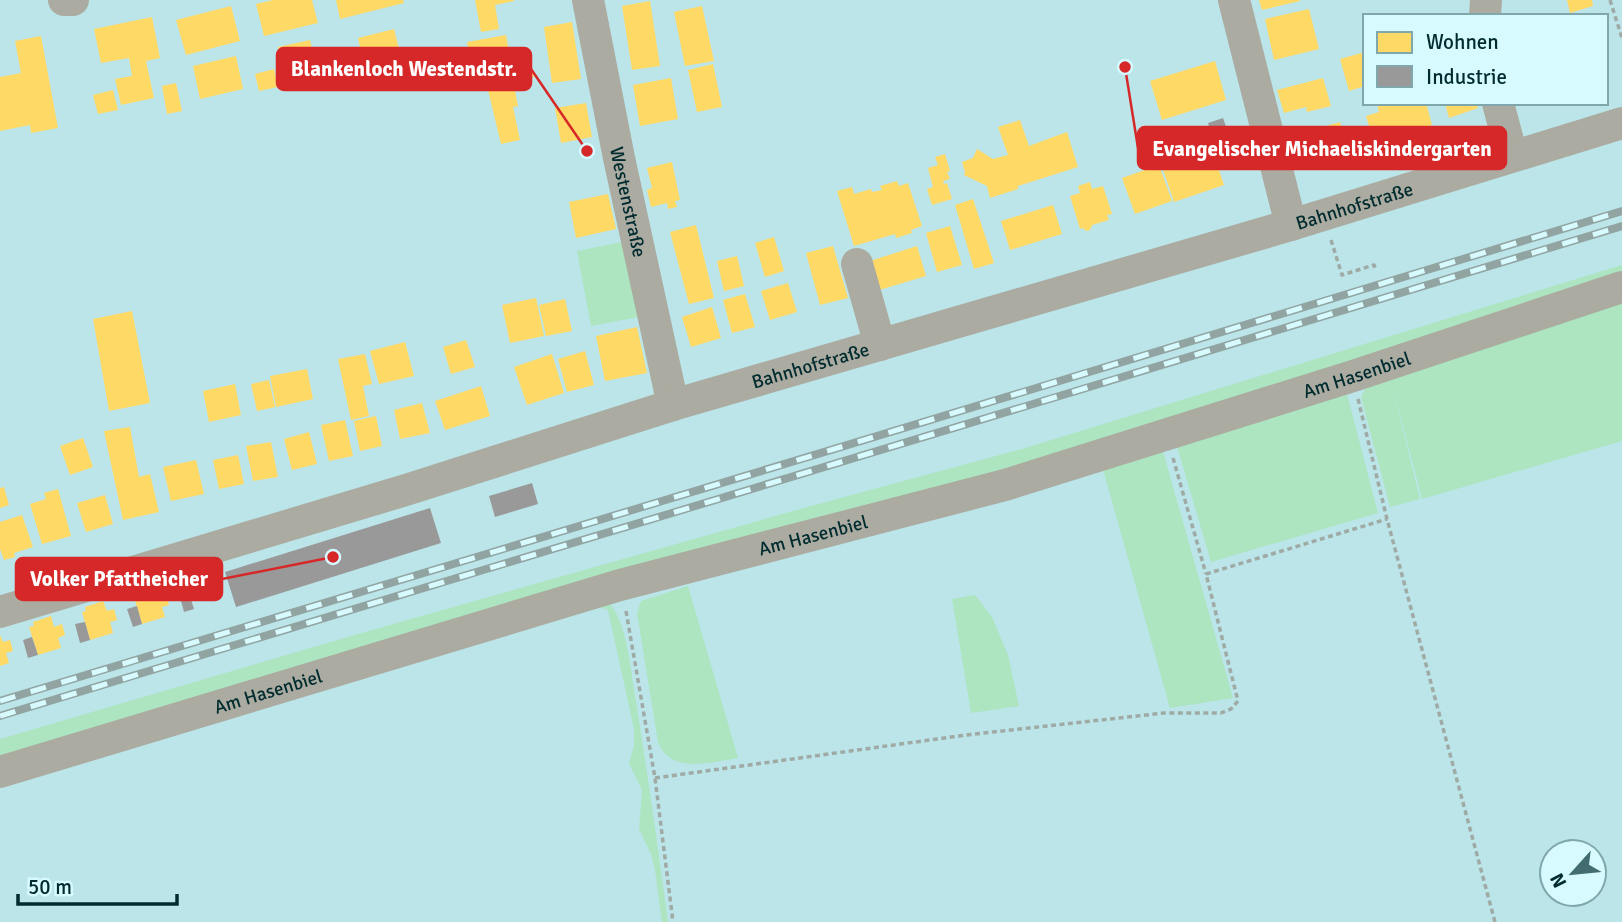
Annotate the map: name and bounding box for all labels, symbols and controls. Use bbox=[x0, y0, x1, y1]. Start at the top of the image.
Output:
legend bbox=[1363, 14, 1608, 105]
text: Wohnen bbox=[1426, 29, 1499, 55]
callout: Blankenloch Westendstr. bbox=[277, 48, 531, 90]
text: Blankenloch Westendstr. bbox=[291, 56, 517, 82]
text: Industrie bbox=[1426, 64, 1507, 90]
callout: Evangelischer Michaeliskindergarten bbox=[1138, 127, 1506, 169]
text: Evangelischer Michaeliskindergarten bbox=[1152, 136, 1492, 162]
street label: Westenstraße bbox=[604, 145, 651, 260]
street label: Bahnhofstraße bbox=[1293, 177, 1416, 236]
street label: Bahnhofstraße bbox=[749, 338, 872, 394]
street label: Am Hasenbiel bbox=[1300, 347, 1414, 404]
street label: Am Hasenbiel bbox=[756, 510, 870, 562]
callout: Volker Pfattheicher bbox=[16, 558, 222, 600]
text: Volker Pfattheicher bbox=[30, 566, 209, 592]
street label: Am Hasenbiel bbox=[211, 664, 325, 720]
north arrow bbox=[1538, 838, 1608, 908]
scale bar bbox=[18, 862, 177, 906]
text: N bbox=[1545, 869, 1572, 892]
text: 50 m bbox=[28, 874, 72, 900]

